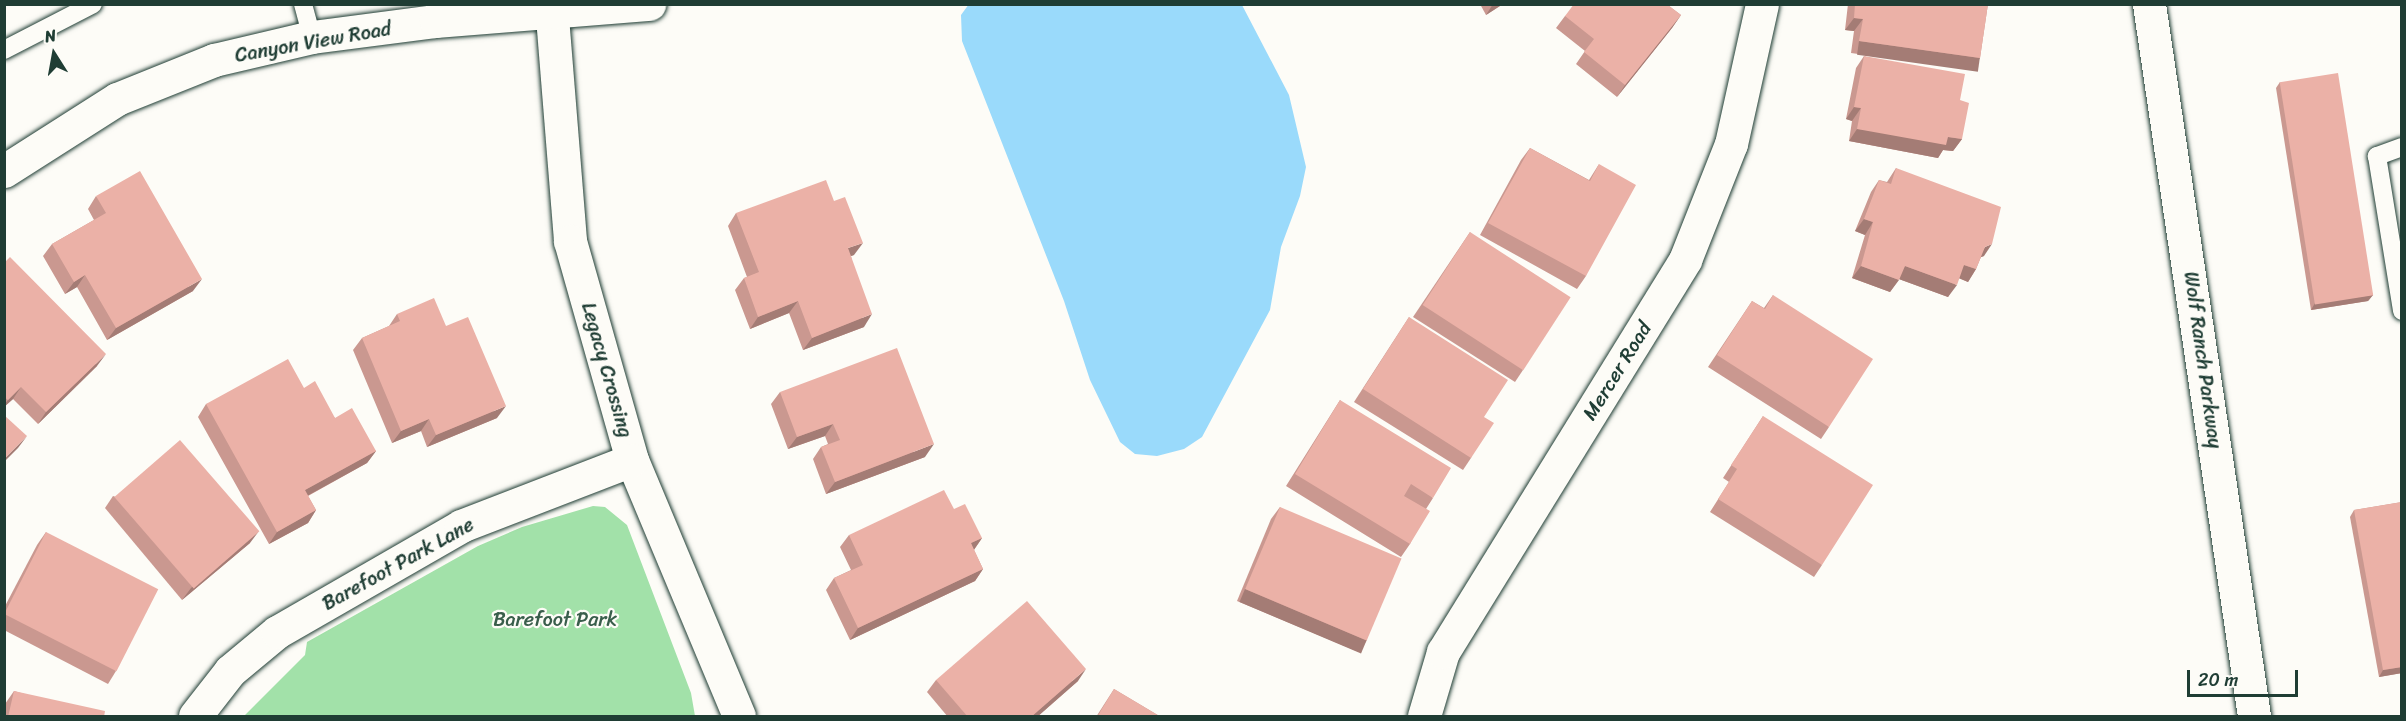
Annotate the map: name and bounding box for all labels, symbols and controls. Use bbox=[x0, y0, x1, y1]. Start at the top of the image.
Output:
street label: Canyon View Road bbox=[232, 16, 394, 68]
text: N bbox=[42, 21, 59, 51]
north arrow bbox=[24, 24, 84, 84]
street label: Wolf Ranch Parkway bbox=[2179, 270, 2227, 450]
street label: Legacy Crossing bbox=[576, 300, 638, 440]
street label: Mercer Road bbox=[1577, 317, 1657, 425]
street label: Barefoot Park Lane bbox=[318, 512, 478, 616]
park label: Barefoot Park bbox=[493, 607, 617, 631]
scale bar bbox=[2190, 658, 2301, 696]
text: 20 m bbox=[2198, 664, 2238, 696]

